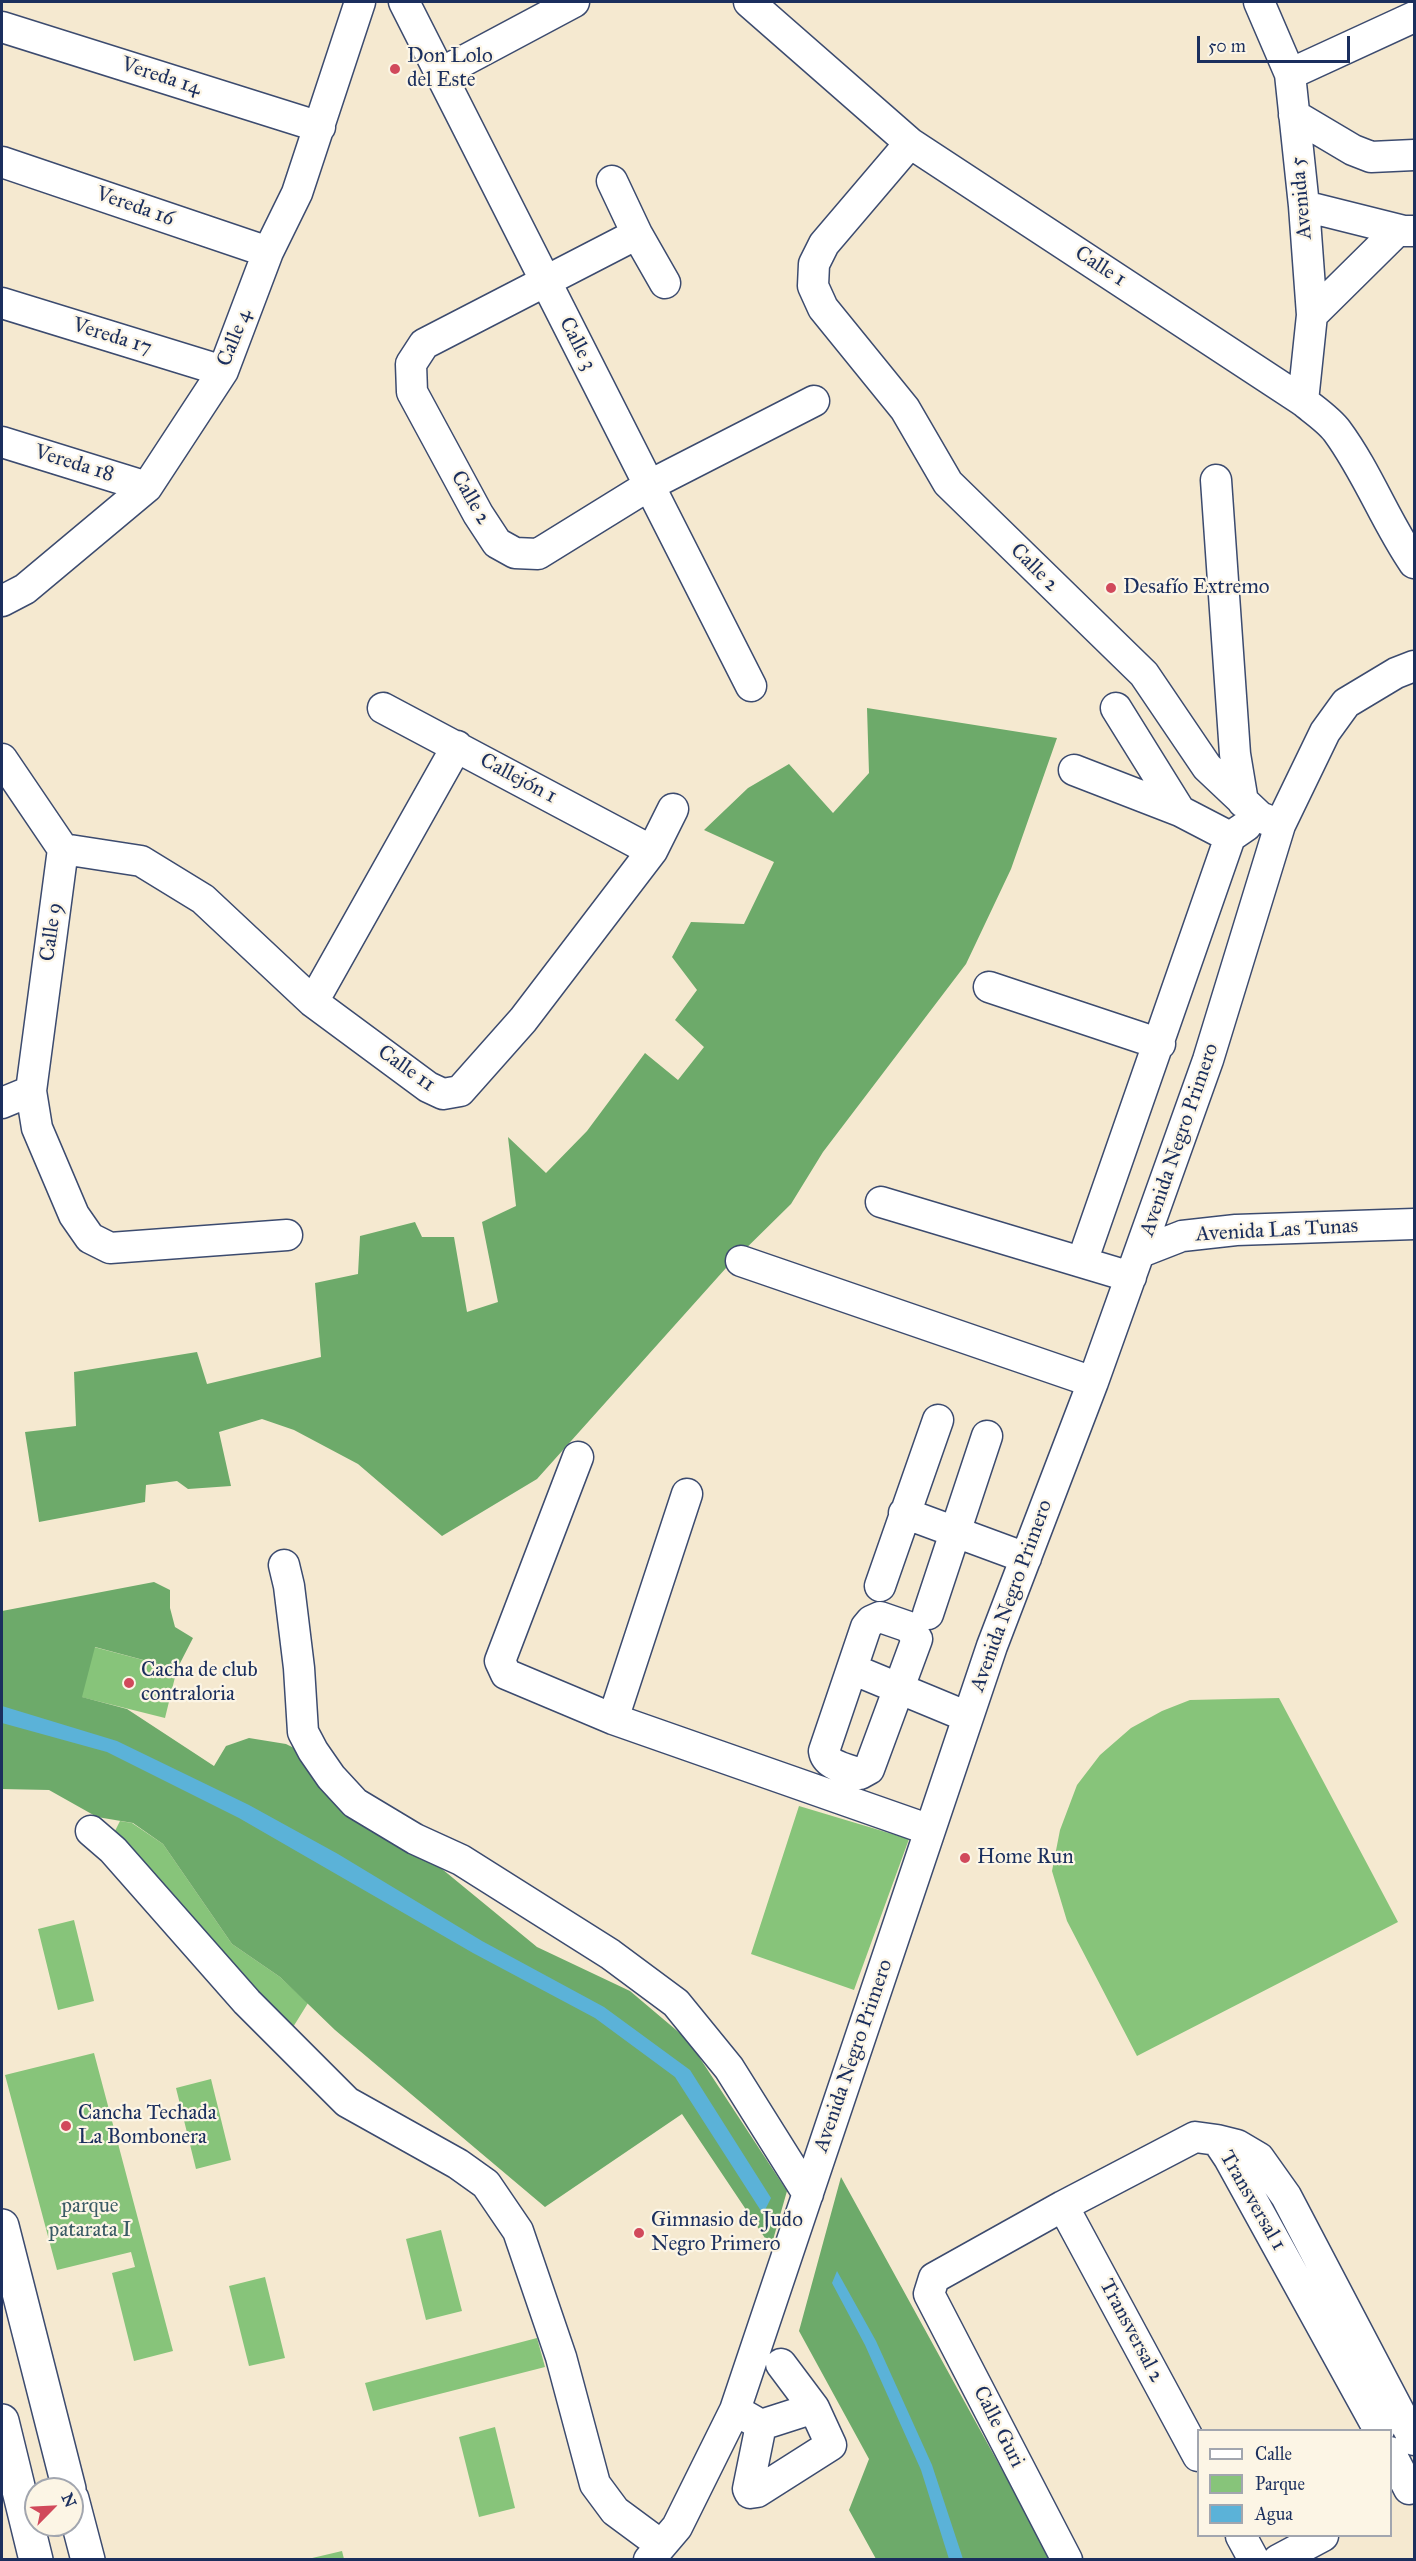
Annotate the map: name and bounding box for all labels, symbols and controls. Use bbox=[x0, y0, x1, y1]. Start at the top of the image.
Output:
scale bar bbox=[1200, 24, 1353, 62]
text: 50 m bbox=[1208, 35, 1246, 57]
place label: Don Lolo del Este bbox=[407, 44, 493, 94]
street label: Vereda 14 bbox=[118, 52, 204, 102]
marker: Don Lolo del Este bbox=[388, 62, 402, 76]
street label: Avenida 5 bbox=[1286, 156, 1318, 240]
street label: Vereda 16 bbox=[92, 182, 178, 232]
street label: Calle 1 bbox=[1070, 241, 1130, 293]
street label: Calle 4 bbox=[212, 306, 258, 370]
street label: Vereda 17 bbox=[69, 313, 155, 361]
street label: Calle 3 bbox=[553, 313, 601, 375]
street label: Vereda 18 bbox=[31, 440, 117, 488]
street label: Calle 2 bbox=[445, 467, 495, 529]
street label: Calle 2 bbox=[1005, 539, 1063, 597]
place label: Desafío Extremo bbox=[1123, 575, 1269, 601]
marker: Desafío Extremo bbox=[1104, 581, 1118, 595]
street label: Callejón 1 bbox=[475, 748, 561, 810]
street label: Calle 9 bbox=[35, 901, 69, 963]
street label: Calle 11 bbox=[372, 1040, 440, 1098]
street label: Avenida Negro Primero bbox=[1135, 1040, 1225, 1240]
street label: Avenida Las Tunas bbox=[1195, 1214, 1359, 1248]
street label: Avenida Negro Primero bbox=[966, 1497, 1058, 1695]
place label: Cacha de club contraloria bbox=[141, 1658, 258, 1708]
marker: Cacha de club contraloria bbox=[122, 1676, 136, 1690]
place label: Home Run bbox=[977, 1845, 1074, 1871]
marker: Home Run bbox=[958, 1851, 972, 1865]
street label: Avenida Negro Primero bbox=[809, 1956, 899, 2156]
place label: Cancha Techada La Bombonera bbox=[78, 2101, 217, 2151]
marker: Cancha Techada La Bombonera bbox=[59, 2119, 73, 2133]
street label: Transversal 1 bbox=[1213, 2147, 1291, 2255]
park label: parque patarata I bbox=[49, 2194, 131, 2244]
place label: Gimnasio de Judo Negro Primero bbox=[651, 2208, 803, 2258]
marker: Gimnasio de Judo Negro Primero bbox=[632, 2226, 646, 2240]
street label: Transversal 2 bbox=[1093, 2275, 1169, 2387]
street label: Calle Guri bbox=[967, 2382, 1029, 2472]
legend bbox=[1197, 2429, 1392, 2537]
text: Calle bbox=[1255, 2443, 1292, 2465]
text: Parque bbox=[1255, 2473, 1305, 2495]
north arrow bbox=[24, 2477, 84, 2537]
text: N bbox=[58, 2490, 81, 2510]
text: Agua bbox=[1255, 2503, 1293, 2525]

